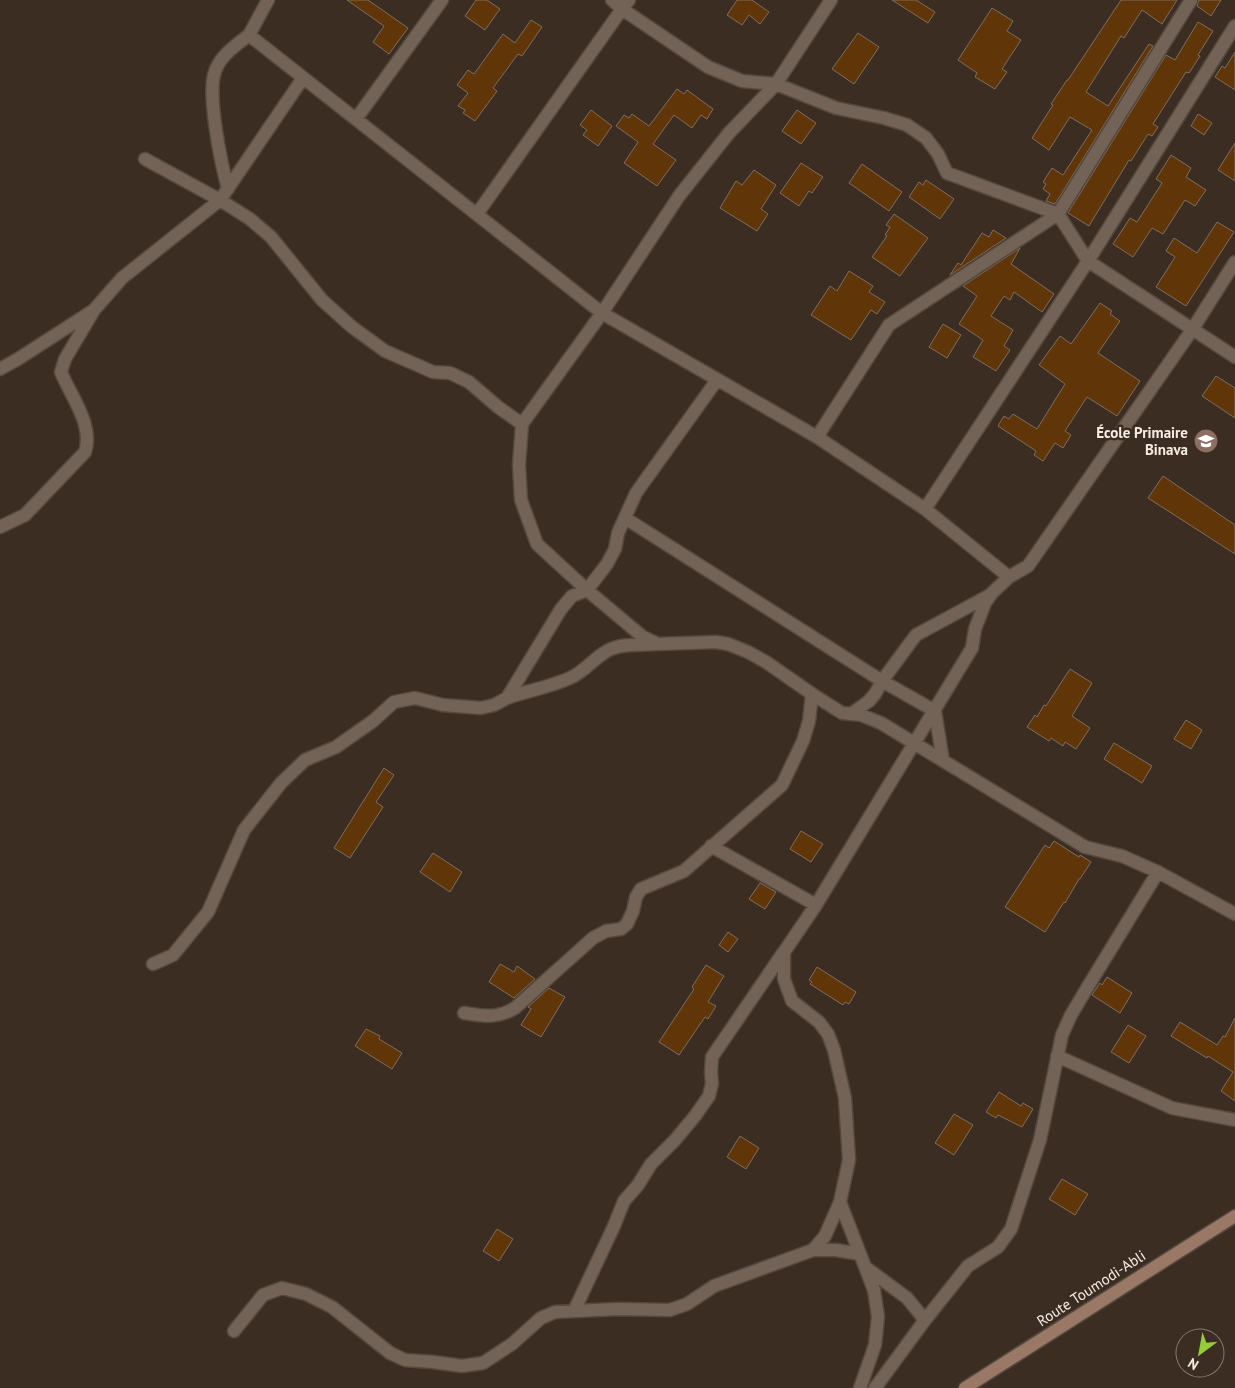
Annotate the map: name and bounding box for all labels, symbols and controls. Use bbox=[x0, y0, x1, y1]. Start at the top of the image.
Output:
place label: École Primaire Binava bbox=[1096, 423, 1188, 459]
school or university icon: École Primaire Binava bbox=[1193, 428, 1219, 454]
street label: Route Toumodi-Abli bbox=[1033, 1246, 1149, 1330]
north arrow bbox=[1175, 1328, 1225, 1378]
text: N bbox=[1184, 1354, 1202, 1374]

